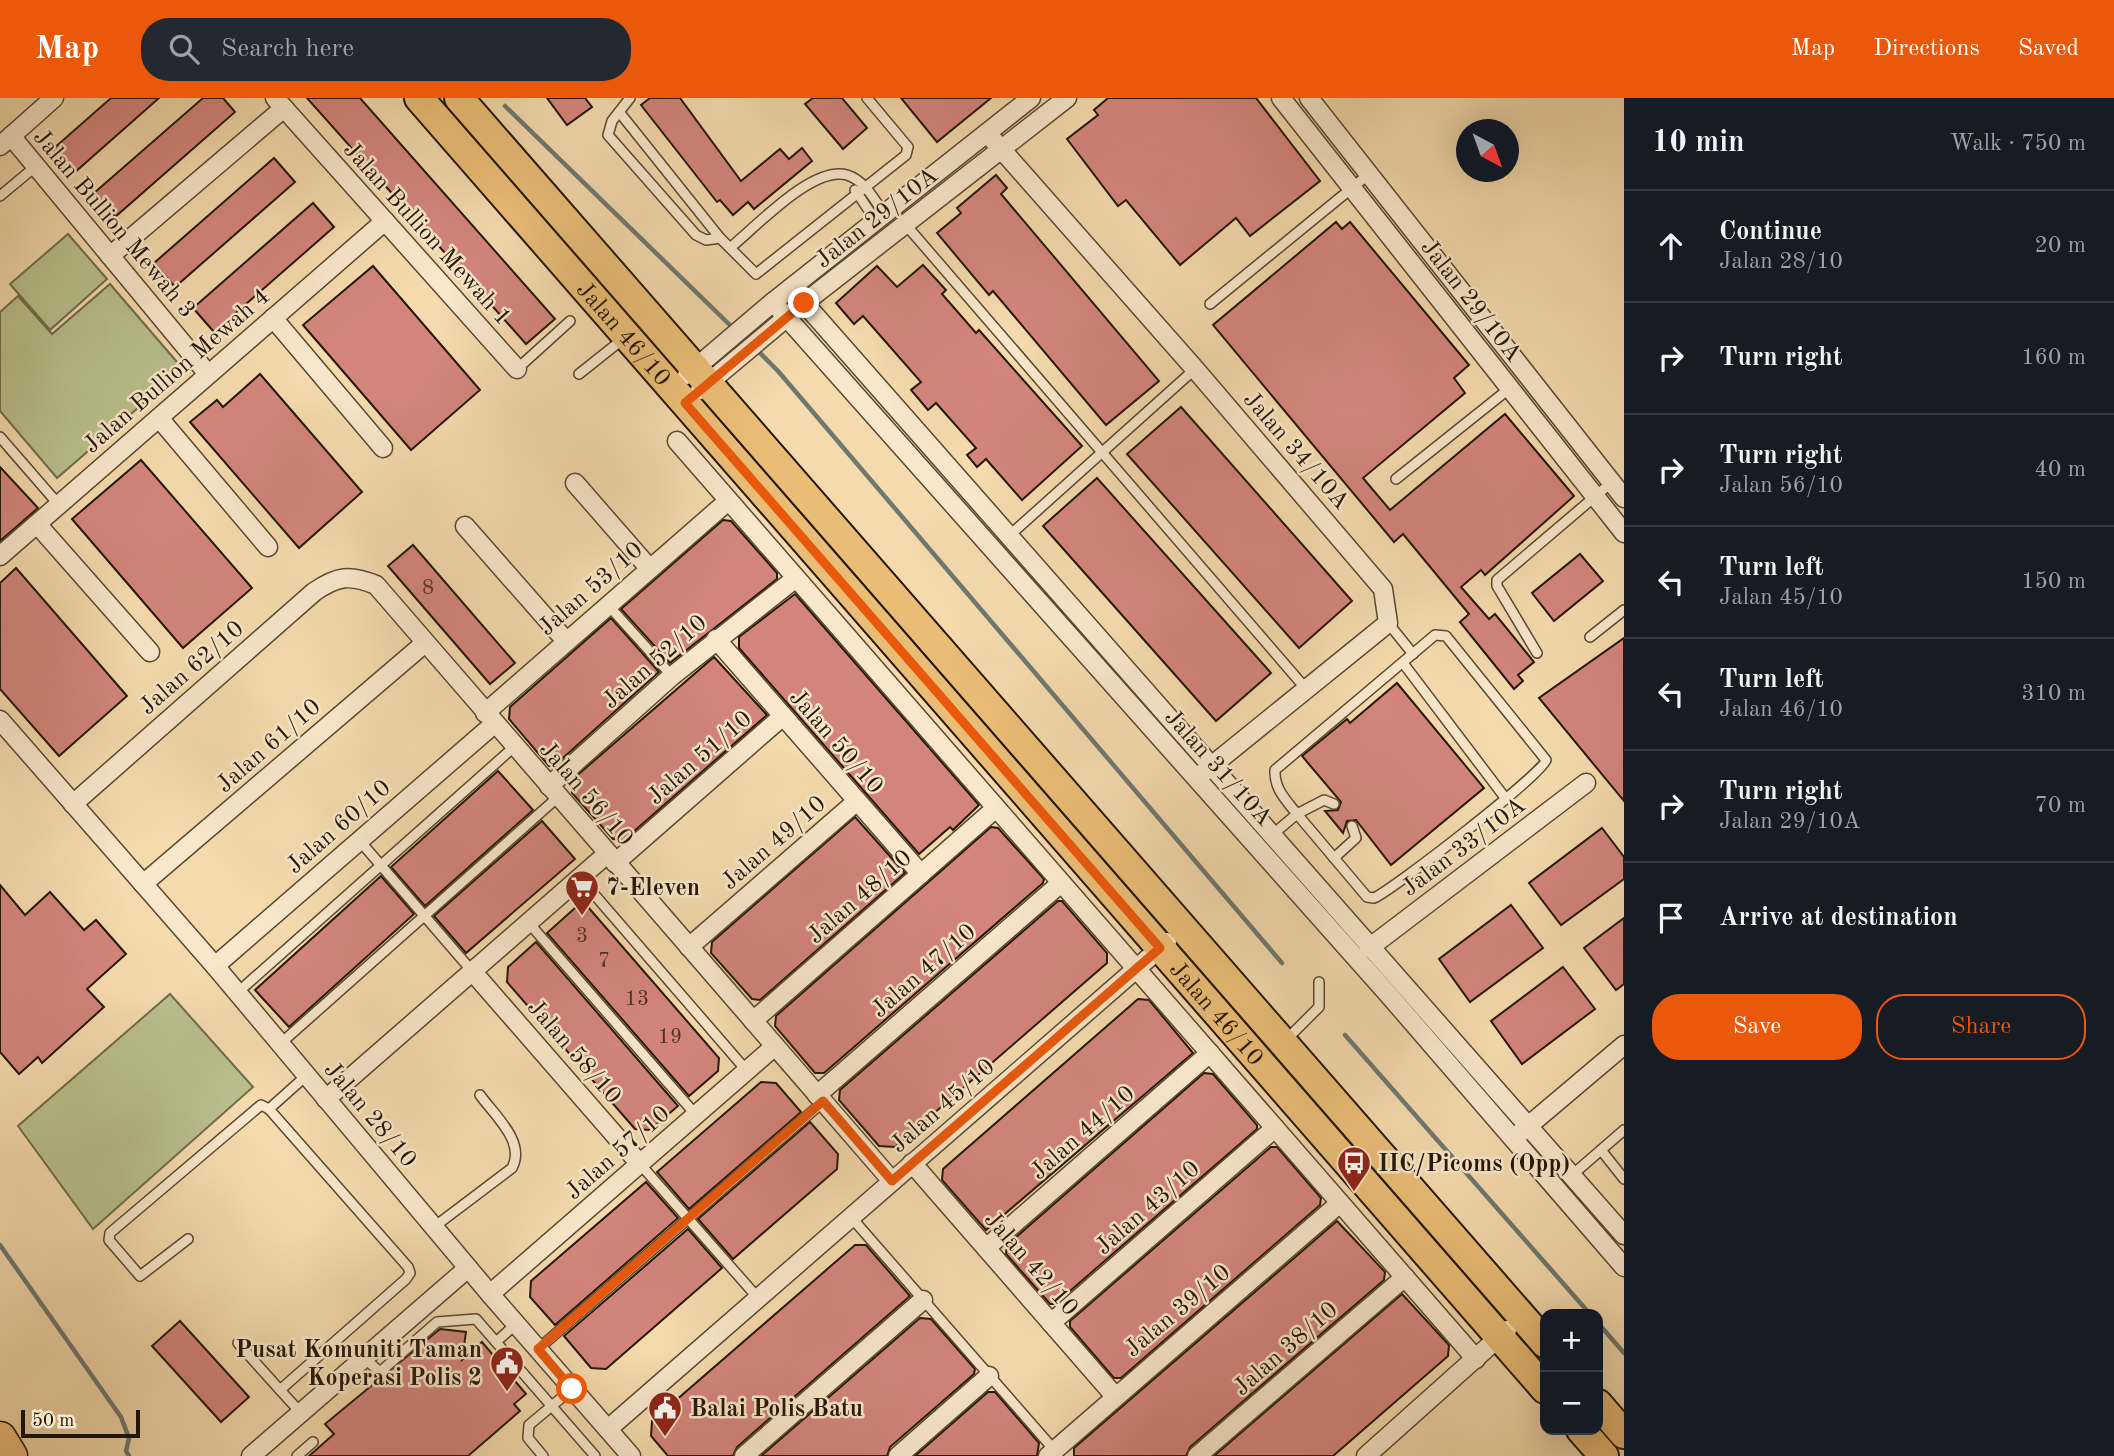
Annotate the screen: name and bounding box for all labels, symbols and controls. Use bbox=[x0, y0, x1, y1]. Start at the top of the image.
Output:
search box bbox=[141, 18, 631, 81]
icon: search bbox=[165, 30, 203, 68]
text: Map bbox=[35, 33, 99, 66]
text: Search here bbox=[221, 36, 354, 62]
text: Map bbox=[1791, 37, 1835, 61]
text: Directions bbox=[1873, 37, 1980, 61]
text: Saved bbox=[2018, 37, 2079, 61]
north arrow bbox=[1456, 119, 1519, 182]
street label: Jalan Bullion Mewah 3 bbox=[28, 125, 199, 323]
text: 10 min bbox=[1652, 128, 1745, 158]
text: Walk · 750 m bbox=[1950, 132, 2086, 155]
street label: Jalan Bullion Mewah 1 bbox=[338, 138, 515, 331]
street label: Jalan 29/10A bbox=[812, 164, 943, 273]
text: Continue bbox=[1719, 219, 1822, 245]
icon: ahead bbox=[1652, 227, 1690, 265]
text: 20 m bbox=[2035, 234, 2086, 257]
street label: Jalan 29/10A bbox=[1416, 236, 1525, 367]
text: Jalan 28/10 bbox=[1719, 250, 1843, 273]
street label: Jalan 46/10 bbox=[571, 278, 674, 391]
street label: Jalan Bullion Mewah 4 bbox=[80, 284, 275, 459]
route end bbox=[788, 287, 819, 318]
icon: right bbox=[1652, 339, 1690, 377]
text: Turn right bbox=[1719, 345, 1842, 371]
text: 160 m bbox=[2021, 346, 2086, 369]
street label: Jalan 34/10A bbox=[1238, 388, 1353, 515]
text: Turn right bbox=[1719, 443, 1842, 469]
icon: right bbox=[1652, 451, 1690, 489]
text: 40 m bbox=[2035, 458, 2086, 481]
text: Jalan 56/10 bbox=[1719, 474, 1843, 497]
street label: Jalan 53/10 bbox=[535, 538, 648, 641]
text: Turn left bbox=[1719, 555, 1824, 581]
icon: left bbox=[1652, 563, 1690, 601]
text: 150 m bbox=[2021, 570, 2086, 593]
house number: 8 bbox=[422, 578, 434, 599]
text: Jalan 45/10 bbox=[1719, 586, 1843, 609]
street label: Jalan 52/10 bbox=[599, 611, 712, 714]
street label: Jalan 62/10 bbox=[136, 617, 249, 720]
text: Turn left bbox=[1719, 667, 1824, 693]
icon: left bbox=[1652, 675, 1690, 713]
text: 310 m bbox=[2021, 682, 2086, 705]
street label: Jalan 50/10 bbox=[784, 686, 887, 799]
street label: Jalan 61/10 bbox=[213, 695, 326, 798]
text: Jalan 46/10 bbox=[1719, 698, 1843, 721]
street label: Jalan 31/10A bbox=[1159, 705, 1276, 831]
street label: Jalan 51/10 bbox=[644, 707, 757, 810]
street label: Jalan 56/10 bbox=[534, 738, 637, 851]
street label: Jalan 60/10 bbox=[283, 776, 396, 879]
text: Turn right bbox=[1719, 779, 1842, 805]
icon: right bbox=[1652, 787, 1690, 825]
street label: Jalan 49/10 bbox=[718, 792, 831, 895]
street label: Jalan 33/10A bbox=[1398, 794, 1530, 902]
text: 70 m bbox=[2035, 794, 2086, 817]
text: Jalan 29/10A bbox=[1719, 810, 1861, 833]
street label: Jalan 48/10 bbox=[804, 846, 917, 949]
supermarket icon: 7-Eleven bbox=[563, 868, 601, 917]
place label: 7-Eleven bbox=[606, 877, 700, 901]
icon: arrive bbox=[1652, 899, 1690, 937]
text: Arrive at destination bbox=[1719, 905, 1958, 931]
street label: Jalan 47/10 bbox=[868, 920, 981, 1023]
house number: 3 bbox=[576, 926, 588, 947]
house number: 7 bbox=[598, 951, 610, 972]
street label: Jalan 46/10 bbox=[1164, 958, 1267, 1071]
house number: 13 bbox=[625, 989, 649, 1010]
button: Save bbox=[1652, 994, 1862, 1060]
button: Share bbox=[1876, 994, 2086, 1060]
street label: Jalan 58/10 bbox=[522, 996, 625, 1109]
house number: 19 bbox=[658, 1027, 682, 1048]
street label: Jalan 45/10 bbox=[887, 1055, 1000, 1158]
street label: Jalan 28/10 bbox=[319, 1058, 420, 1173]
street label: Jalan 44/10 bbox=[1027, 1082, 1140, 1185]
street label: Jalan 57/10 bbox=[562, 1102, 675, 1205]
bus stop icon: IIC/Picoms (Opp) bbox=[1335, 1144, 1373, 1193]
place label: IIC/Picoms (Opp) bbox=[1378, 1152, 1570, 1177]
street label: Jalan 43/10 bbox=[1092, 1157, 1205, 1260]
street label: Jalan 42/10 bbox=[979, 1208, 1082, 1321]
street label: Jalan 39/10 bbox=[1121, 1261, 1236, 1362]
street label: Jalan 38/10 bbox=[1230, 1298, 1343, 1401]
map controls bbox=[1540, 1309, 1603, 1435]
button: + bbox=[1540, 1309, 1603, 1372]
place label: Pusat Komuniti Taman Koperasi Polis 2 bbox=[235, 1339, 482, 1391]
public building icon: Pusat Komuniti Taman Koperasi Polis 2 bbox=[488, 1344, 526, 1393]
button: − bbox=[1540, 1372, 1603, 1435]
route start bbox=[556, 1373, 587, 1404]
public building icon: Balai Polis Batu bbox=[646, 1389, 684, 1438]
place label: Balai Polis Batu bbox=[690, 1398, 863, 1422]
scale bar bbox=[21, 1407, 140, 1439]
text: 50 m bbox=[32, 1412, 74, 1431]

